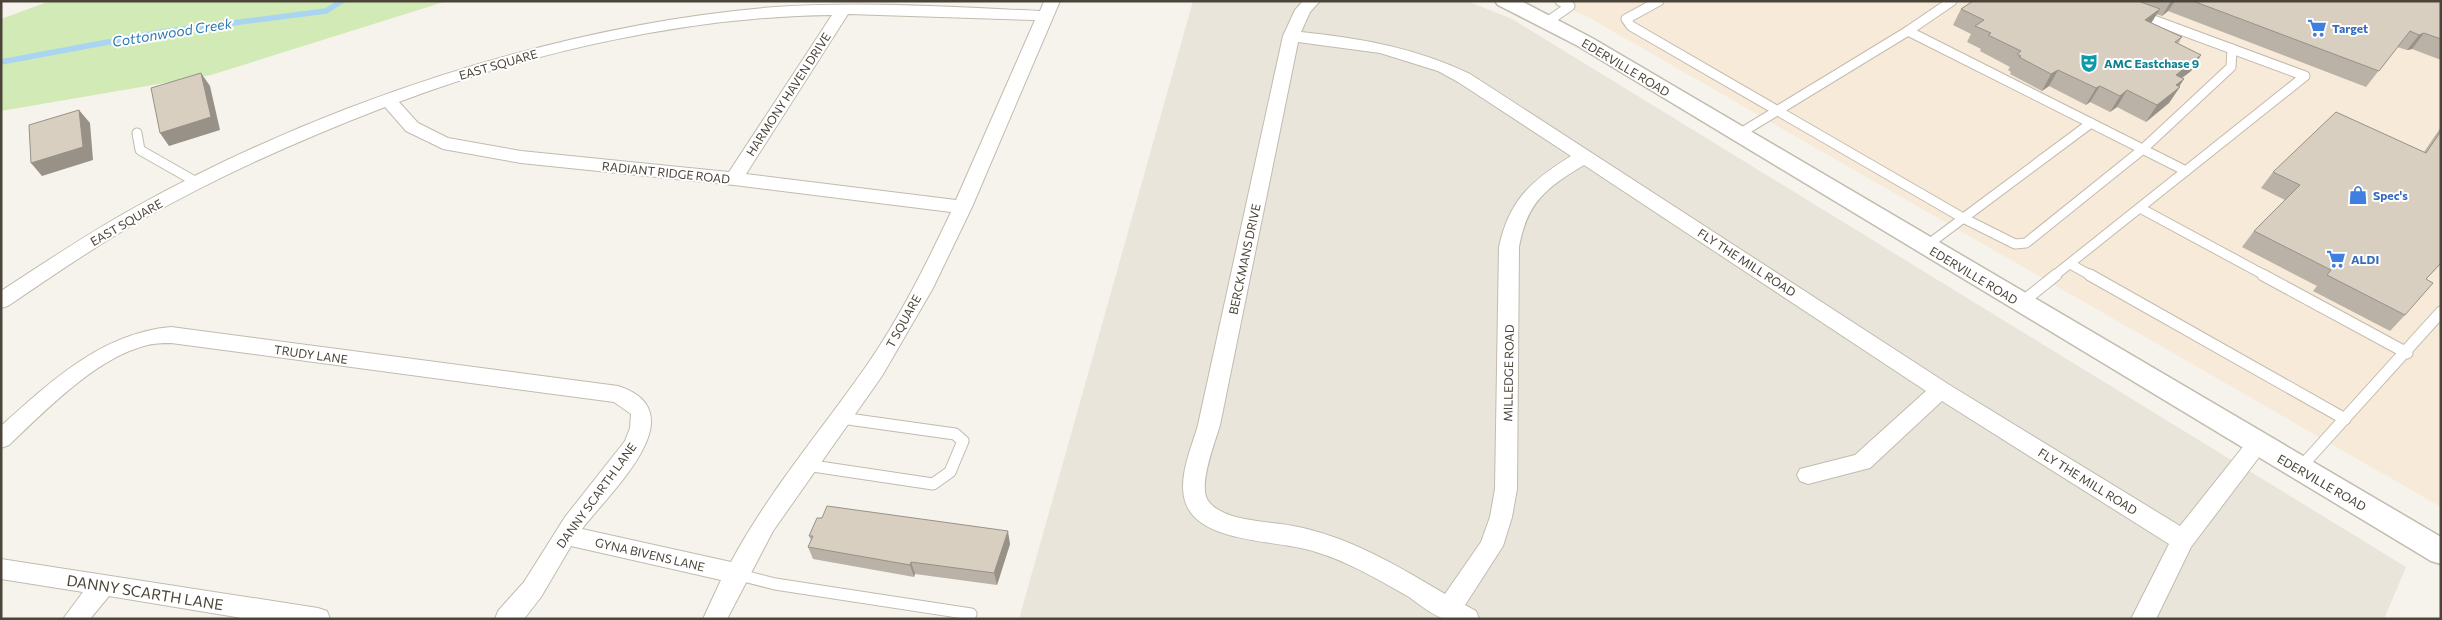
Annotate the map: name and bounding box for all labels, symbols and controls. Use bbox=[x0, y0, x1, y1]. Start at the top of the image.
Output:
water label: Cottonwood Creek bbox=[111, 14, 234, 50]
supermarket icon: Target bbox=[2306, 17, 2328, 39]
place label: Target bbox=[2332, 21, 2368, 35]
street label: HARMONY HAVEN DRIVE bbox=[743, 30, 833, 158]
street label: EDERVILLE ROAD bbox=[1580, 35, 1673, 99]
street label: EAST SQUARE bbox=[457, 46, 539, 82]
theatre icon: AMC Eastchase 9 bbox=[2078, 52, 2100, 74]
place label: AMC Eastchase 9 bbox=[2104, 56, 2199, 70]
street label: RADIANT RIDGE ROAD bbox=[601, 158, 731, 186]
shop icon: Spec's bbox=[2347, 184, 2369, 206]
place label: Spec's bbox=[2373, 188, 2408, 202]
street label: EAST SQUARE bbox=[87, 196, 165, 248]
street label: BERCKMANS DRIVE bbox=[1225, 202, 1263, 316]
street label: FLY THE MILL ROAD bbox=[1695, 225, 1799, 299]
street label: EDERVILLE ROAD bbox=[1928, 243, 2021, 307]
supermarket icon: ALDI bbox=[2325, 248, 2347, 270]
place label: ALDI bbox=[2351, 252, 2379, 266]
street label: T SQUARE bbox=[883, 292, 923, 350]
street label: MILLEDGE ROAD bbox=[1500, 324, 1516, 422]
street label: TRUDY LANE bbox=[273, 342, 349, 366]
street label: DANNY SCARTH LANE bbox=[553, 440, 639, 550]
street label: FLY THE MILL ROAD bbox=[2036, 445, 2140, 517]
street label: EDERVILLE ROAD bbox=[2275, 451, 2369, 513]
street label: GYNA BIVENS LANE bbox=[594, 535, 706, 573]
street label: DANNY SCARTH LANE bbox=[65, 571, 225, 613]

